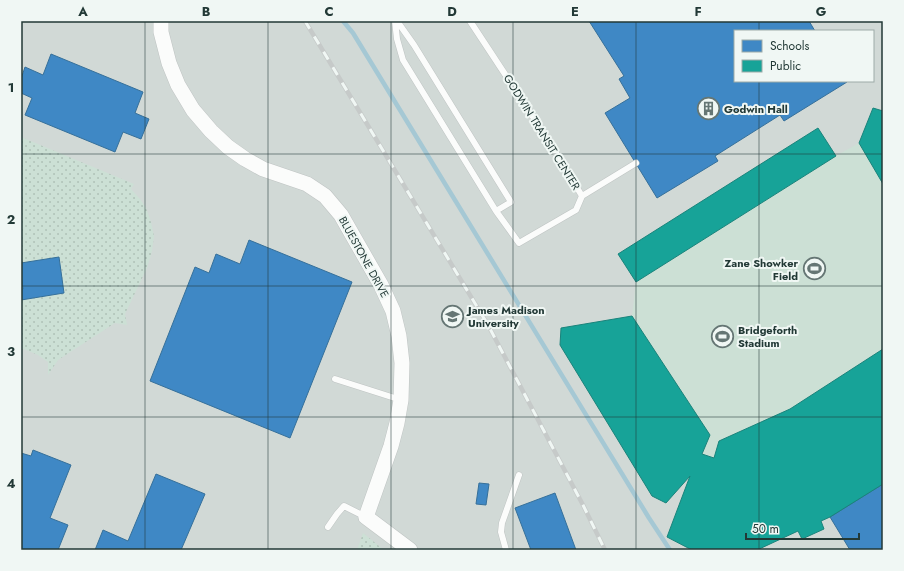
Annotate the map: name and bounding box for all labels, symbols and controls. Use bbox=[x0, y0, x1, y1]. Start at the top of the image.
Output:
text: A bbox=[77, 2, 88, 21]
text: B bbox=[202, 2, 211, 21]
text: C bbox=[324, 2, 334, 21]
text: D bbox=[447, 2, 457, 21]
text: E bbox=[571, 2, 579, 21]
text: F bbox=[694, 2, 702, 21]
text: G bbox=[816, 2, 827, 21]
legend bbox=[734, 30, 874, 82]
text: Schools bbox=[770, 37, 809, 55]
text: Public bbox=[770, 57, 801, 75]
street label: GODWIN TRANSIT CENTER bbox=[500, 71, 585, 194]
text: 1 bbox=[8, 78, 14, 97]
building icon: Godwin Hall bbox=[695, 96, 721, 122]
place label: Godwin Hall bbox=[724, 101, 788, 117]
text: 2 bbox=[7, 210, 15, 229]
street label: BLUESTONE DRIVE bbox=[335, 213, 393, 301]
place label: Zane Showker Field bbox=[724, 255, 798, 284]
sports icon: Zane Showker Field bbox=[801, 256, 827, 282]
place label: James Madison University bbox=[466, 302, 545, 331]
school or university icon: James Madison University bbox=[439, 303, 465, 329]
place label: Bridgeforth Stadium bbox=[738, 322, 797, 351]
sports icon: Bridgeforth Stadium bbox=[709, 323, 735, 349]
text: 3 bbox=[7, 342, 15, 361]
text: 4 bbox=[6, 474, 16, 493]
scale bar bbox=[746, 515, 859, 541]
text: 50 m bbox=[752, 520, 779, 538]

